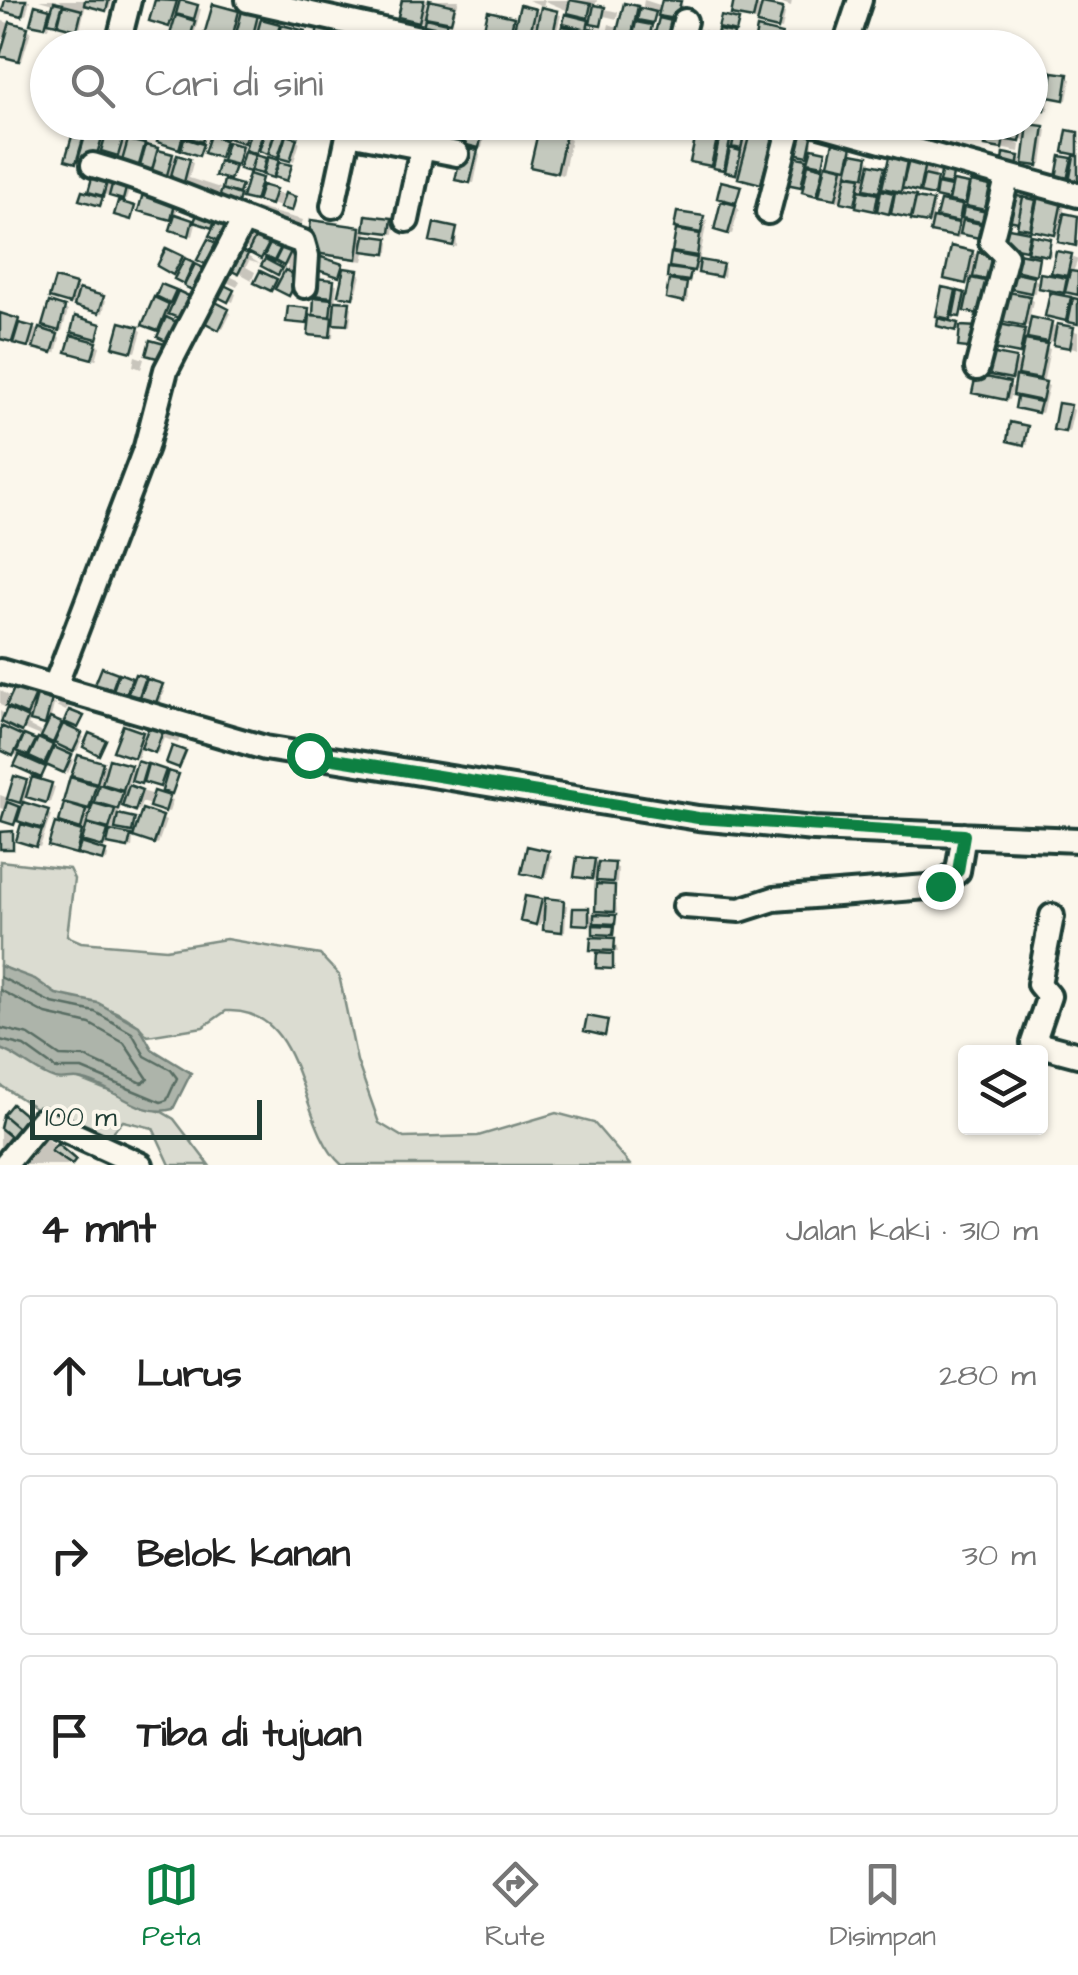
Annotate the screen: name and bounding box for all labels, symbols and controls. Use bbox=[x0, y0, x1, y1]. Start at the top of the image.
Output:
search box bbox=[30, 30, 1048, 140]
icon: search bbox=[65, 58, 120, 113]
text: Cari di sini bbox=[145, 59, 323, 111]
route start bbox=[287, 733, 333, 779]
route end bbox=[918, 864, 964, 910]
map controls bbox=[958, 1045, 1048, 1135]
button: layers bbox=[958, 1045, 1048, 1135]
scale bar bbox=[30, 1095, 262, 1140]
text: 100 m bbox=[45, 1098, 117, 1137]
text: 4 mnt bbox=[40, 1201, 156, 1259]
text: Jalan kaki · 310 m bbox=[786, 1208, 1038, 1253]
icon: ahead bbox=[42, 1348, 97, 1403]
text: Lurus bbox=[137, 1349, 242, 1401]
text: 280 m bbox=[939, 1353, 1036, 1398]
icon: right bbox=[42, 1528, 97, 1583]
text: Belok kanan bbox=[137, 1529, 351, 1581]
text: 30 m bbox=[962, 1533, 1036, 1578]
icon: arrive bbox=[42, 1708, 97, 1763]
text: Tiba di tujuan bbox=[137, 1709, 362, 1761]
tab: Peta bbox=[142, 1857, 201, 1956]
tab: Rute bbox=[485, 1857, 545, 1956]
tab: Disimpan bbox=[830, 1857, 936, 1956]

